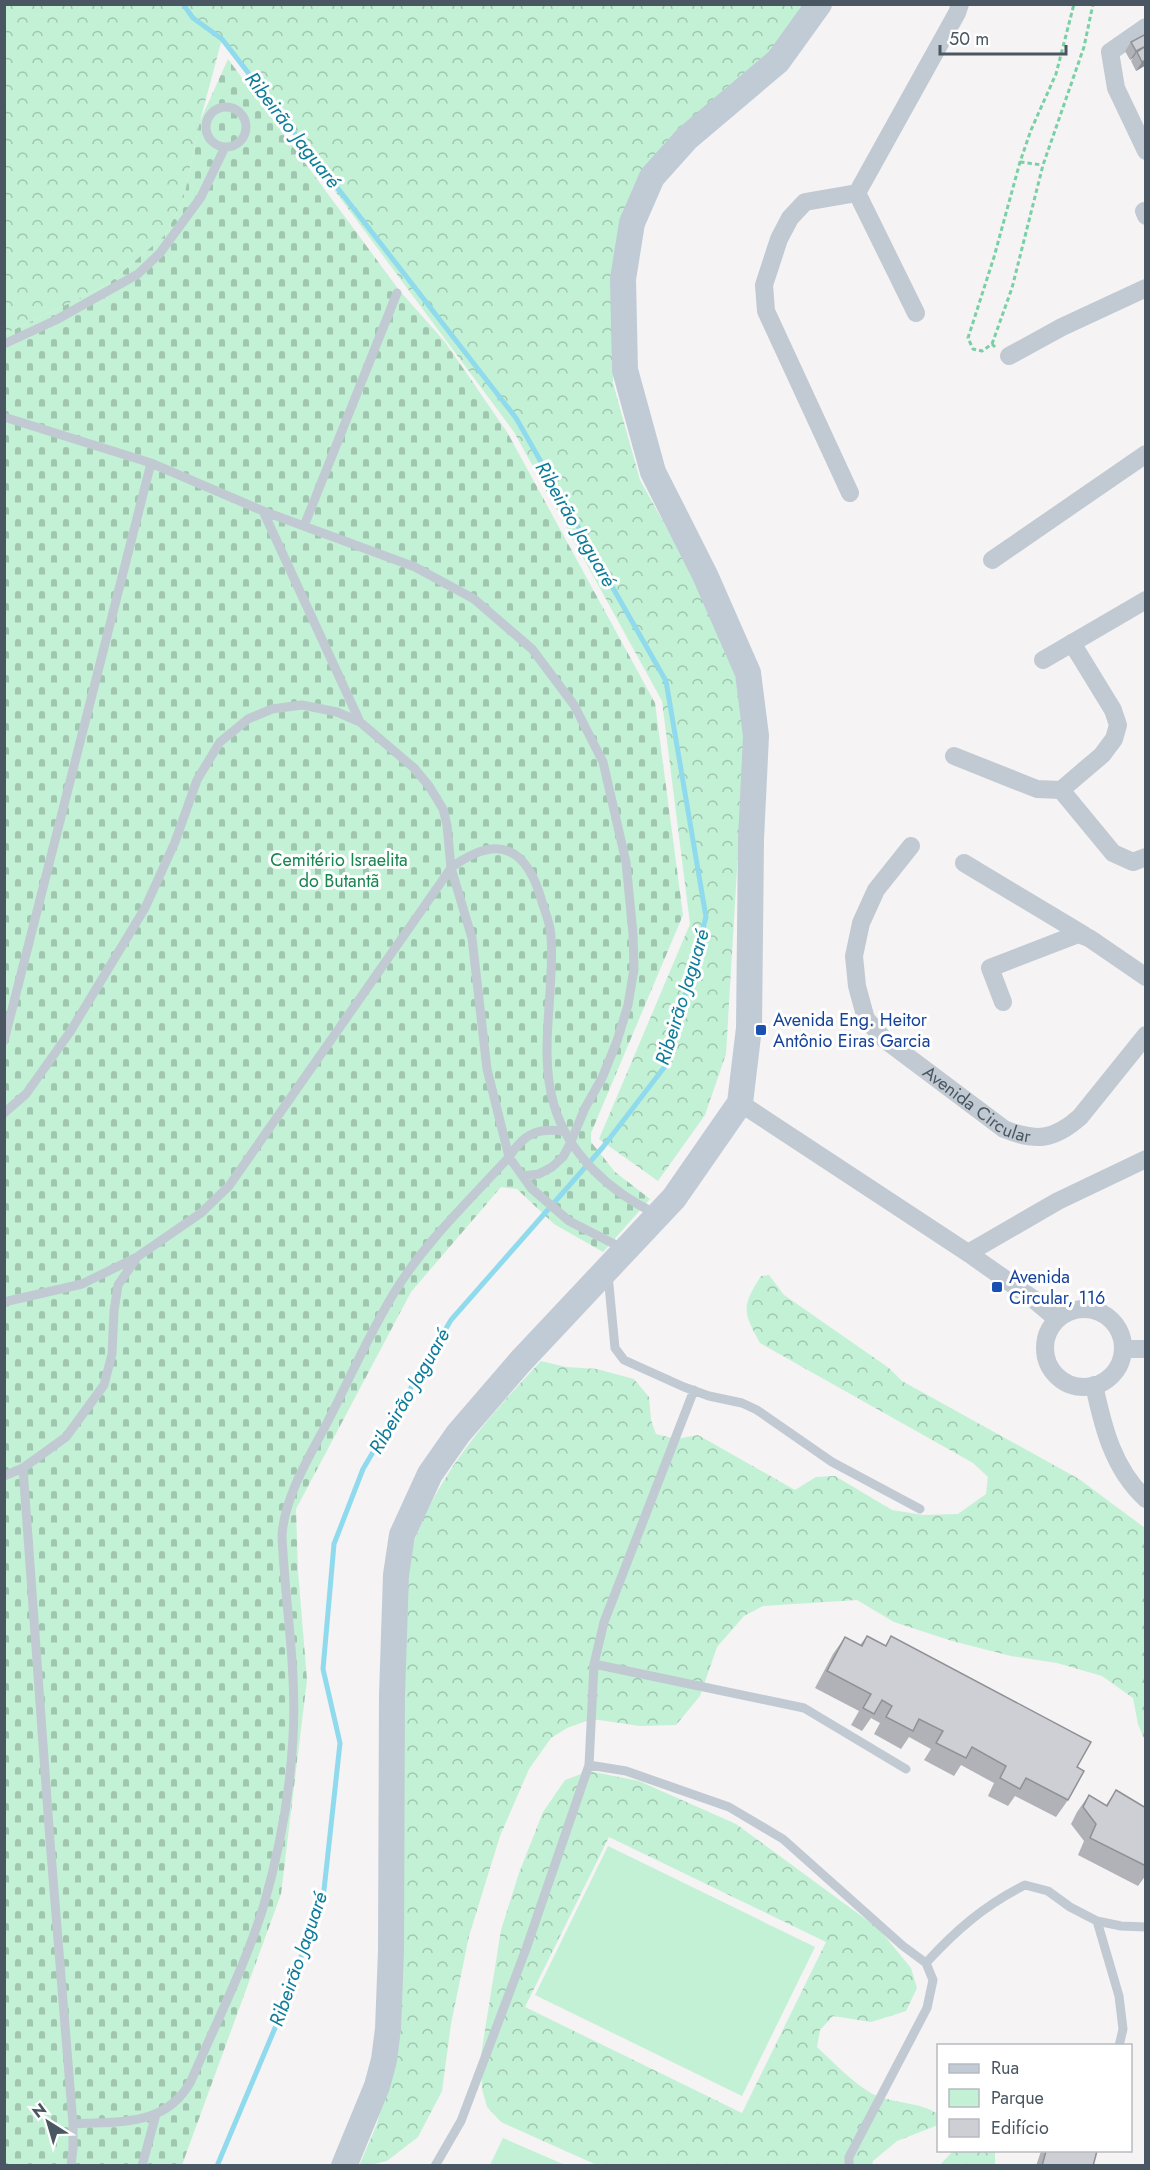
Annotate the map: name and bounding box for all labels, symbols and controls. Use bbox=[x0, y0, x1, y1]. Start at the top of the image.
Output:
scale bar bbox=[940, 18, 1066, 56]
text: 50 m bbox=[949, 26, 989, 52]
water label: Ribeirão Jaguaré bbox=[238, 66, 348, 195]
water label: Ribeirão Jaguaré bbox=[528, 456, 624, 593]
park label: Cemitério Israelita do Butantã bbox=[270, 847, 408, 894]
water label: Ribeirão Jaguaré bbox=[648, 925, 717, 1069]
place label: Avenida Eng. Heitor Antônio Eiras Garcia bbox=[773, 1007, 930, 1054]
marker: Avenida Eng. Heitor Antônio Eiras Garcia bbox=[754, 1023, 768, 1037]
street label: Avenida Circular bbox=[917, 1059, 1034, 1150]
place label: Avenida Circular, 116 bbox=[1009, 1264, 1105, 1311]
marker: Avenida Circular, 116 bbox=[990, 1280, 1004, 1294]
water label: Ribeirão Jaguaré bbox=[362, 1322, 458, 1459]
water label: Ribeirão Jaguaré bbox=[262, 1887, 335, 2030]
legend bbox=[937, 2044, 1132, 2152]
text: Rua bbox=[991, 2055, 1019, 2081]
text: Parque bbox=[991, 2085, 1044, 2111]
north arrow bbox=[18, 2092, 78, 2152]
text: N bbox=[27, 2097, 51, 2123]
text: Edifício bbox=[991, 2115, 1049, 2141]

